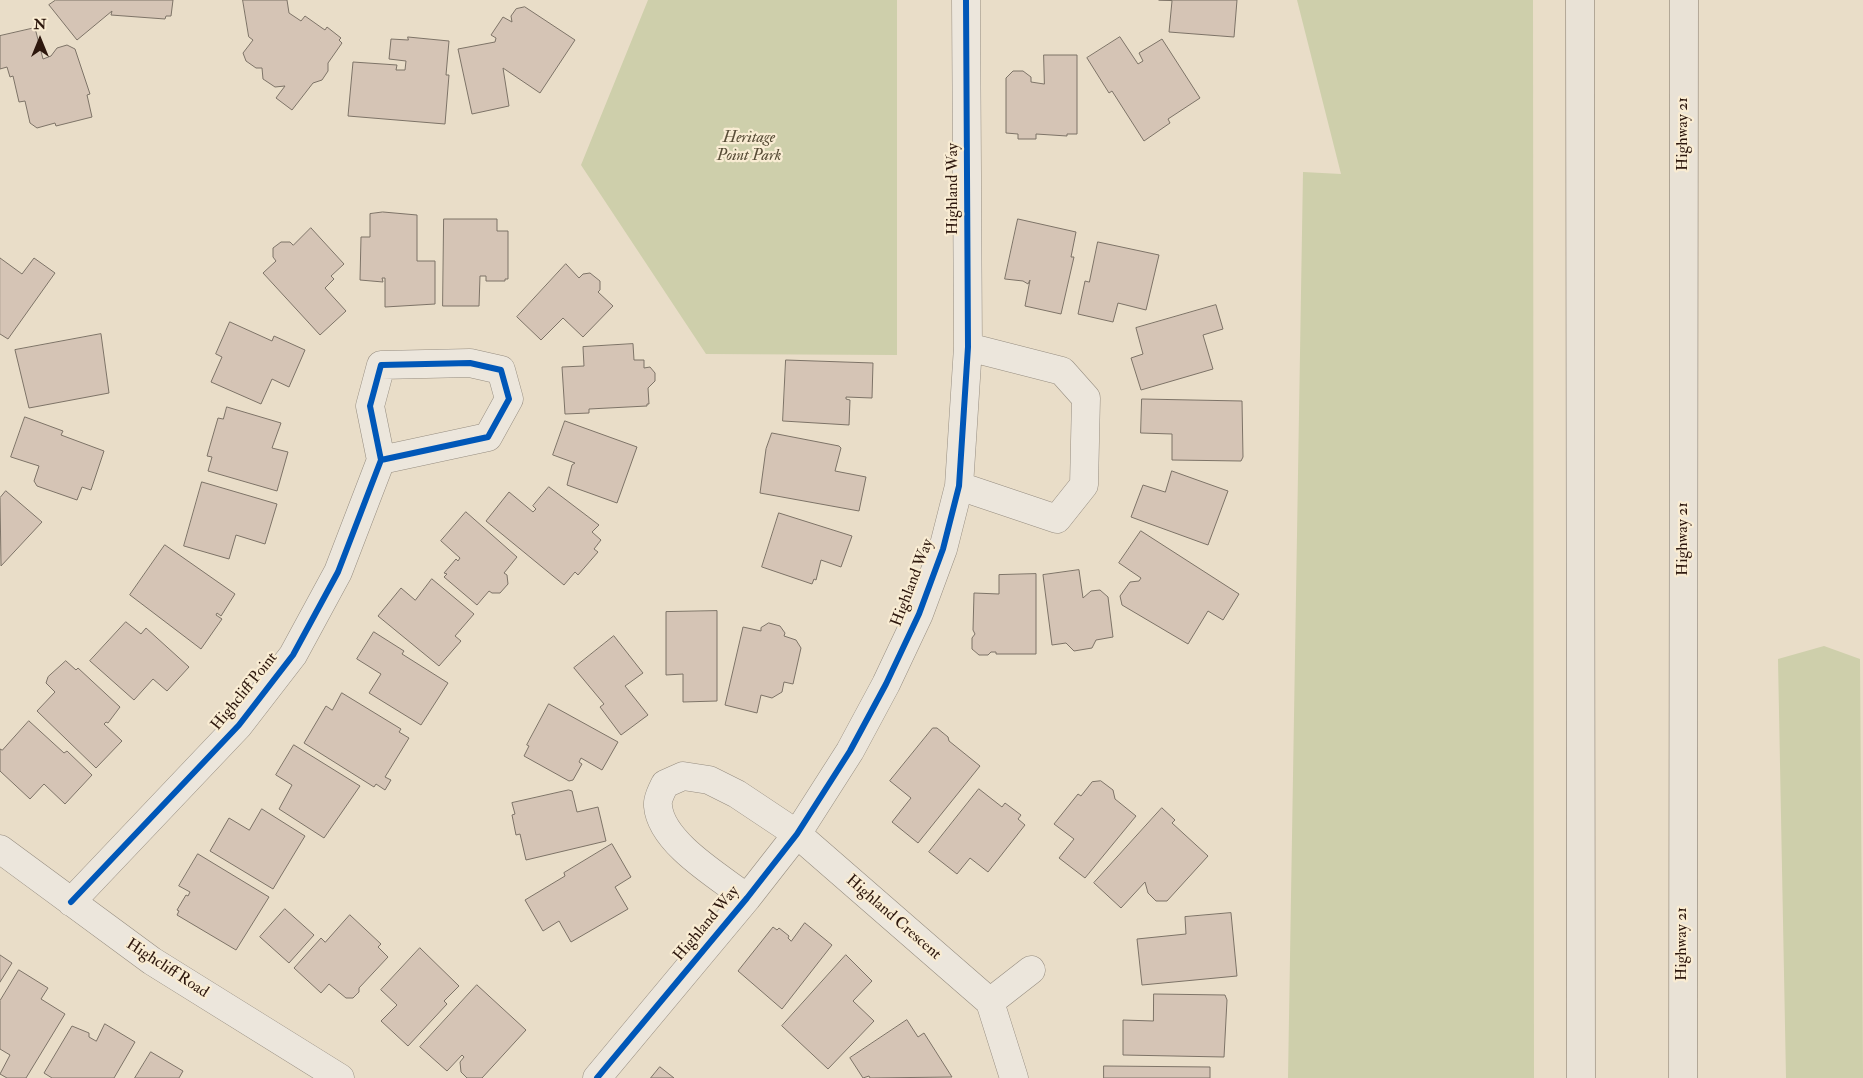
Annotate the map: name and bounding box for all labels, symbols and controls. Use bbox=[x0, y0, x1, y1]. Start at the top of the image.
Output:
north arrow bbox=[15, 15, 65, 65]
text: N bbox=[34, 16, 46, 33]
street label: Highway 21 bbox=[1674, 97, 1694, 171]
park label: Heritage Point Park bbox=[717, 129, 781, 167]
street label: Highland Way bbox=[944, 143, 964, 235]
street label: Highway 21 bbox=[1674, 502, 1694, 576]
street label: Highland Way bbox=[888, 537, 938, 629]
street label: Highcliff Point bbox=[208, 649, 282, 735]
street label: Highland Crescent bbox=[841, 871, 945, 965]
street label: Highland Way bbox=[670, 883, 744, 965]
street label: Highway 21 bbox=[1673, 907, 1693, 981]
street label: Highcliff Road bbox=[122, 935, 212, 1003]

